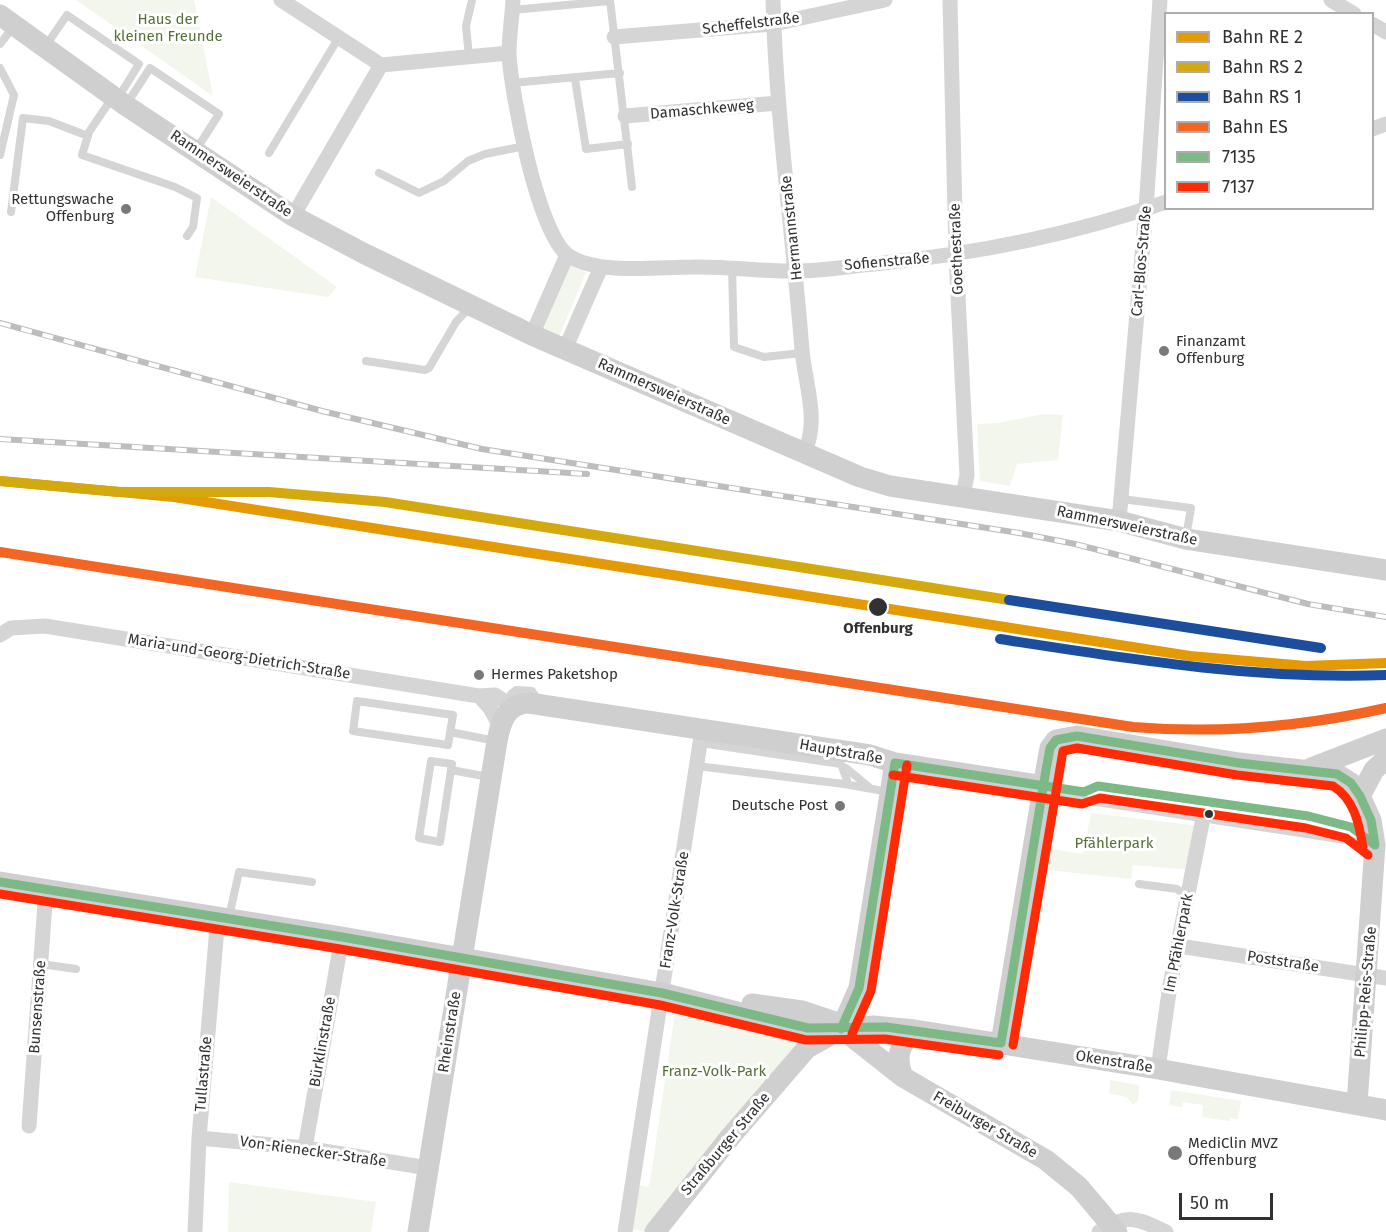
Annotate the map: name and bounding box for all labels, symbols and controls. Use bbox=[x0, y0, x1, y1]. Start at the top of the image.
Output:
street label: Scheffelstraße bbox=[701, 9, 801, 39]
park label: Haus der kleinen Freunde bbox=[113, 11, 223, 46]
legend bbox=[1164, 12, 1374, 210]
text: Bahn RE 2 bbox=[1222, 26, 1303, 48]
text: Bahn RS 2 bbox=[1222, 56, 1303, 78]
text: Bahn RS 1 bbox=[1222, 86, 1302, 108]
street label: Damaschkeweg bbox=[649, 97, 755, 123]
text: Bahn ES bbox=[1222, 116, 1288, 138]
street label: Rammersweierstraße bbox=[167, 126, 295, 222]
text: 7135 bbox=[1222, 146, 1255, 168]
street label: Hermannstraße bbox=[778, 175, 806, 281]
text: 7137 bbox=[1222, 176, 1254, 198]
place label: Rettungswache Offenburg bbox=[11, 191, 114, 226]
marker: Rettungswache Offenburg bbox=[119, 202, 133, 216]
street label: Goethestraße bbox=[946, 203, 968, 295]
street label: Carl-Blos-Straße bbox=[1128, 205, 1156, 317]
street label: Sofienstraße bbox=[844, 249, 930, 275]
place label: Finanzamt Offenburg bbox=[1176, 333, 1246, 368]
marker: Finanzamt Offenburg bbox=[1157, 344, 1171, 358]
street label: Rammersweierstraße bbox=[595, 355, 733, 429]
street label: Rammersweierstraße bbox=[1055, 502, 1199, 550]
marker: Offenburg bbox=[867, 596, 889, 618]
place label: Offenburg bbox=[843, 620, 913, 638]
street label: Maria-und-Georg-Dietrich-Straße bbox=[126, 631, 352, 683]
place label: Hermes Paketshop bbox=[491, 666, 618, 684]
marker: Hermes Paketshop bbox=[472, 668, 486, 682]
street label: Hauptstraße bbox=[798, 736, 884, 768]
place label: Deutsche Post bbox=[731, 797, 828, 815]
marker: Deutsche Post bbox=[833, 799, 847, 813]
unlabelled marker bbox=[1203, 808, 1215, 820]
park label: Pfählerpark bbox=[1075, 835, 1153, 853]
street label: Franz-Volk-Straße bbox=[657, 850, 693, 970]
street label: Im Pfählerpark bbox=[1161, 892, 1197, 994]
street label: Philipp-Reis-Straße bbox=[1351, 926, 1381, 1058]
street label: Poststraße bbox=[1246, 947, 1320, 977]
street label: Bunsenstraße bbox=[26, 960, 50, 1054]
street label: Rheinstraße bbox=[435, 990, 465, 1074]
street label: Bürklinstraße bbox=[306, 995, 340, 1089]
street label: Tullastraße bbox=[192, 1036, 216, 1112]
street label: Okenstraße bbox=[1074, 1047, 1154, 1077]
park label: Franz-Volk-Park bbox=[662, 1063, 766, 1081]
street label: Freiburger Straße bbox=[930, 1088, 1040, 1162]
street label: Straßburger Straße bbox=[678, 1089, 774, 1199]
street label: Von-Rienecker-Straße bbox=[239, 1133, 387, 1171]
place label: MediClin MVZ Offenburg bbox=[1188, 1135, 1278, 1170]
marker: MediClin MVZ Offenburg bbox=[1166, 1144, 1184, 1162]
scale bar bbox=[1182, 1181, 1276, 1219]
text: 50 m bbox=[1190, 1192, 1229, 1214]

